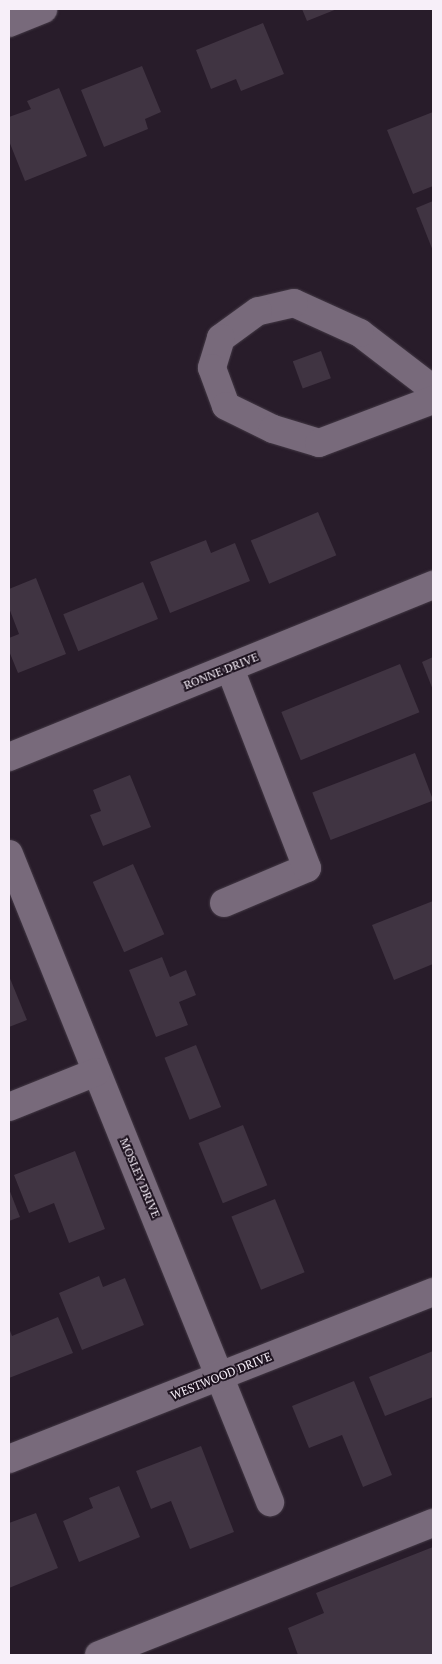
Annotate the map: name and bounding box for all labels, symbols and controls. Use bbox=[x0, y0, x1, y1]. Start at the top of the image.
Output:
street label: RONNE DRIVE bbox=[182, 649, 260, 693]
street label: MOSLEY DRIVE bbox=[117, 1136, 163, 1220]
street label: WESTWOOD DRIVE bbox=[168, 1349, 274, 1403]

